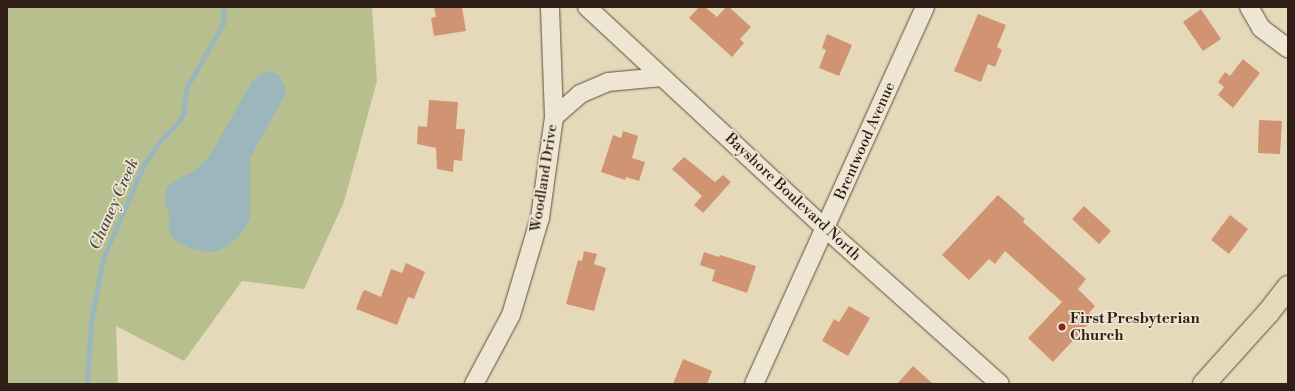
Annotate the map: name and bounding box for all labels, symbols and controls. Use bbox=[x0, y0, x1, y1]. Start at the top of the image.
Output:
street label: Brentwood Avenue bbox=[831, 79, 899, 203]
street label: Woodland Drive bbox=[527, 123, 561, 233]
street label: Bayshore Boulevard North bbox=[721, 129, 865, 265]
water label: Chaney Creek bbox=[85, 155, 143, 253]
place label: First Presbyterian Church bbox=[1070, 309, 1200, 344]
marker: First Presbyterian Church bbox=[1057, 322, 1067, 332]

